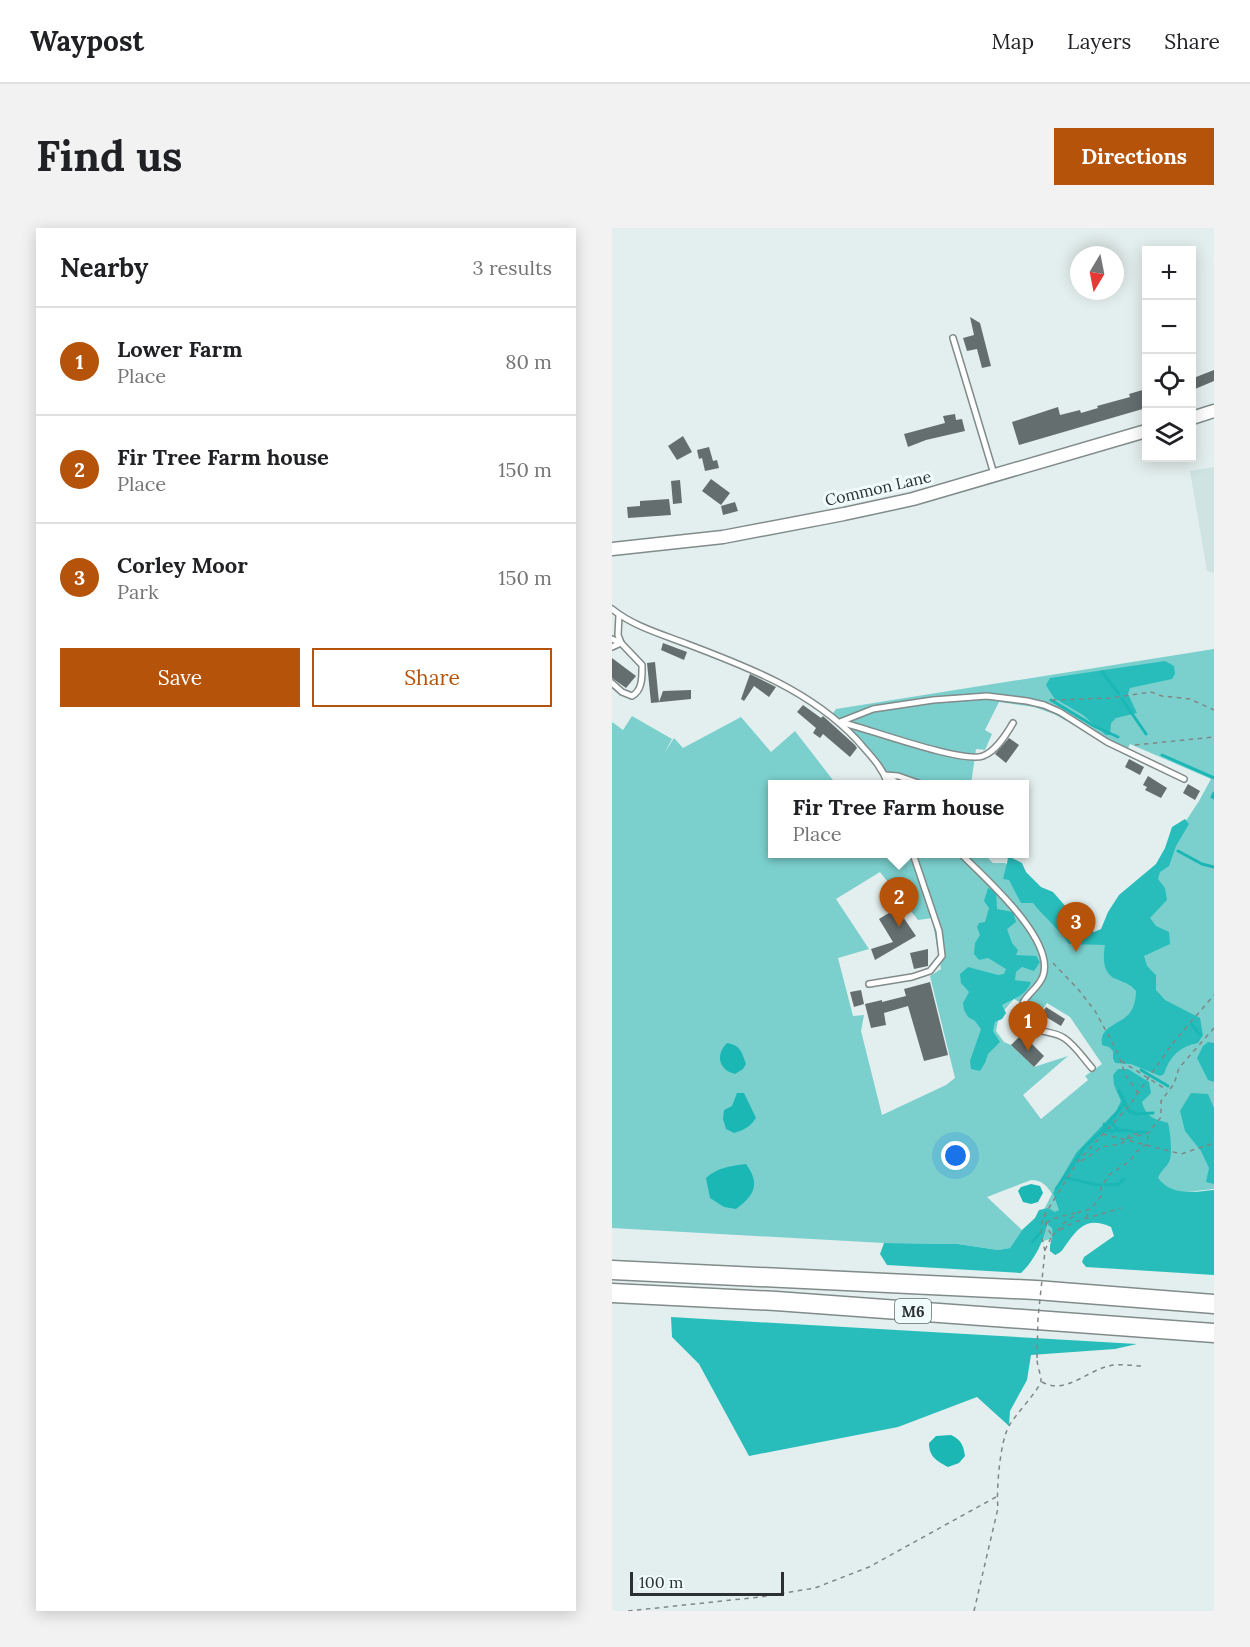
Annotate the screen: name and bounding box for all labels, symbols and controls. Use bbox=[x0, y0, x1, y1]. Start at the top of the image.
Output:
text: Waypost bbox=[30, 23, 144, 59]
text: Map bbox=[991, 28, 1034, 55]
text: Layers bbox=[1067, 28, 1131, 55]
text: Share bbox=[1164, 28, 1220, 55]
button: Directions bbox=[1054, 128, 1214, 185]
text: Find us bbox=[36, 129, 182, 183]
north arrow bbox=[1070, 246, 1124, 300]
map controls bbox=[1142, 246, 1196, 462]
button: + bbox=[1142, 246, 1196, 300]
text: Nearby bbox=[60, 251, 148, 284]
text: 3 results bbox=[473, 255, 552, 280]
button: − bbox=[1142, 300, 1196, 354]
text: Lower Farm bbox=[117, 335, 242, 363]
text: 1 bbox=[75, 349, 84, 374]
text: 80 m bbox=[505, 349, 552, 374]
button: locate bbox=[1142, 354, 1196, 408]
text: Place bbox=[117, 363, 166, 388]
button: layers bbox=[1142, 408, 1196, 462]
text: Fir Tree Farm house bbox=[117, 443, 329, 471]
text: 2 bbox=[74, 457, 85, 482]
text: 150 m bbox=[498, 457, 552, 482]
street label: Common Lane bbox=[823, 466, 934, 510]
text: Place bbox=[117, 471, 166, 496]
text: Corley Moor bbox=[117, 551, 248, 579]
text: 3 bbox=[74, 565, 85, 590]
text: 150 m bbox=[498, 565, 552, 590]
text: Park bbox=[117, 579, 159, 604]
button: Save bbox=[60, 648, 300, 707]
button: Share bbox=[312, 648, 552, 707]
popup bbox=[768, 780, 1029, 858]
text: Fir Tree Farm house bbox=[793, 793, 1004, 821]
text: Place bbox=[793, 821, 842, 846]
pin: 2 bbox=[880, 878, 918, 927]
pin: 3 bbox=[1056, 902, 1096, 952]
pin: 1 bbox=[1008, 1002, 1048, 1051]
your location bbox=[941, 1141, 970, 1170]
road number: M6 bbox=[895, 1299, 931, 1323]
scale bar bbox=[630, 1569, 784, 1596]
text: 100 m bbox=[639, 1572, 683, 1592]

